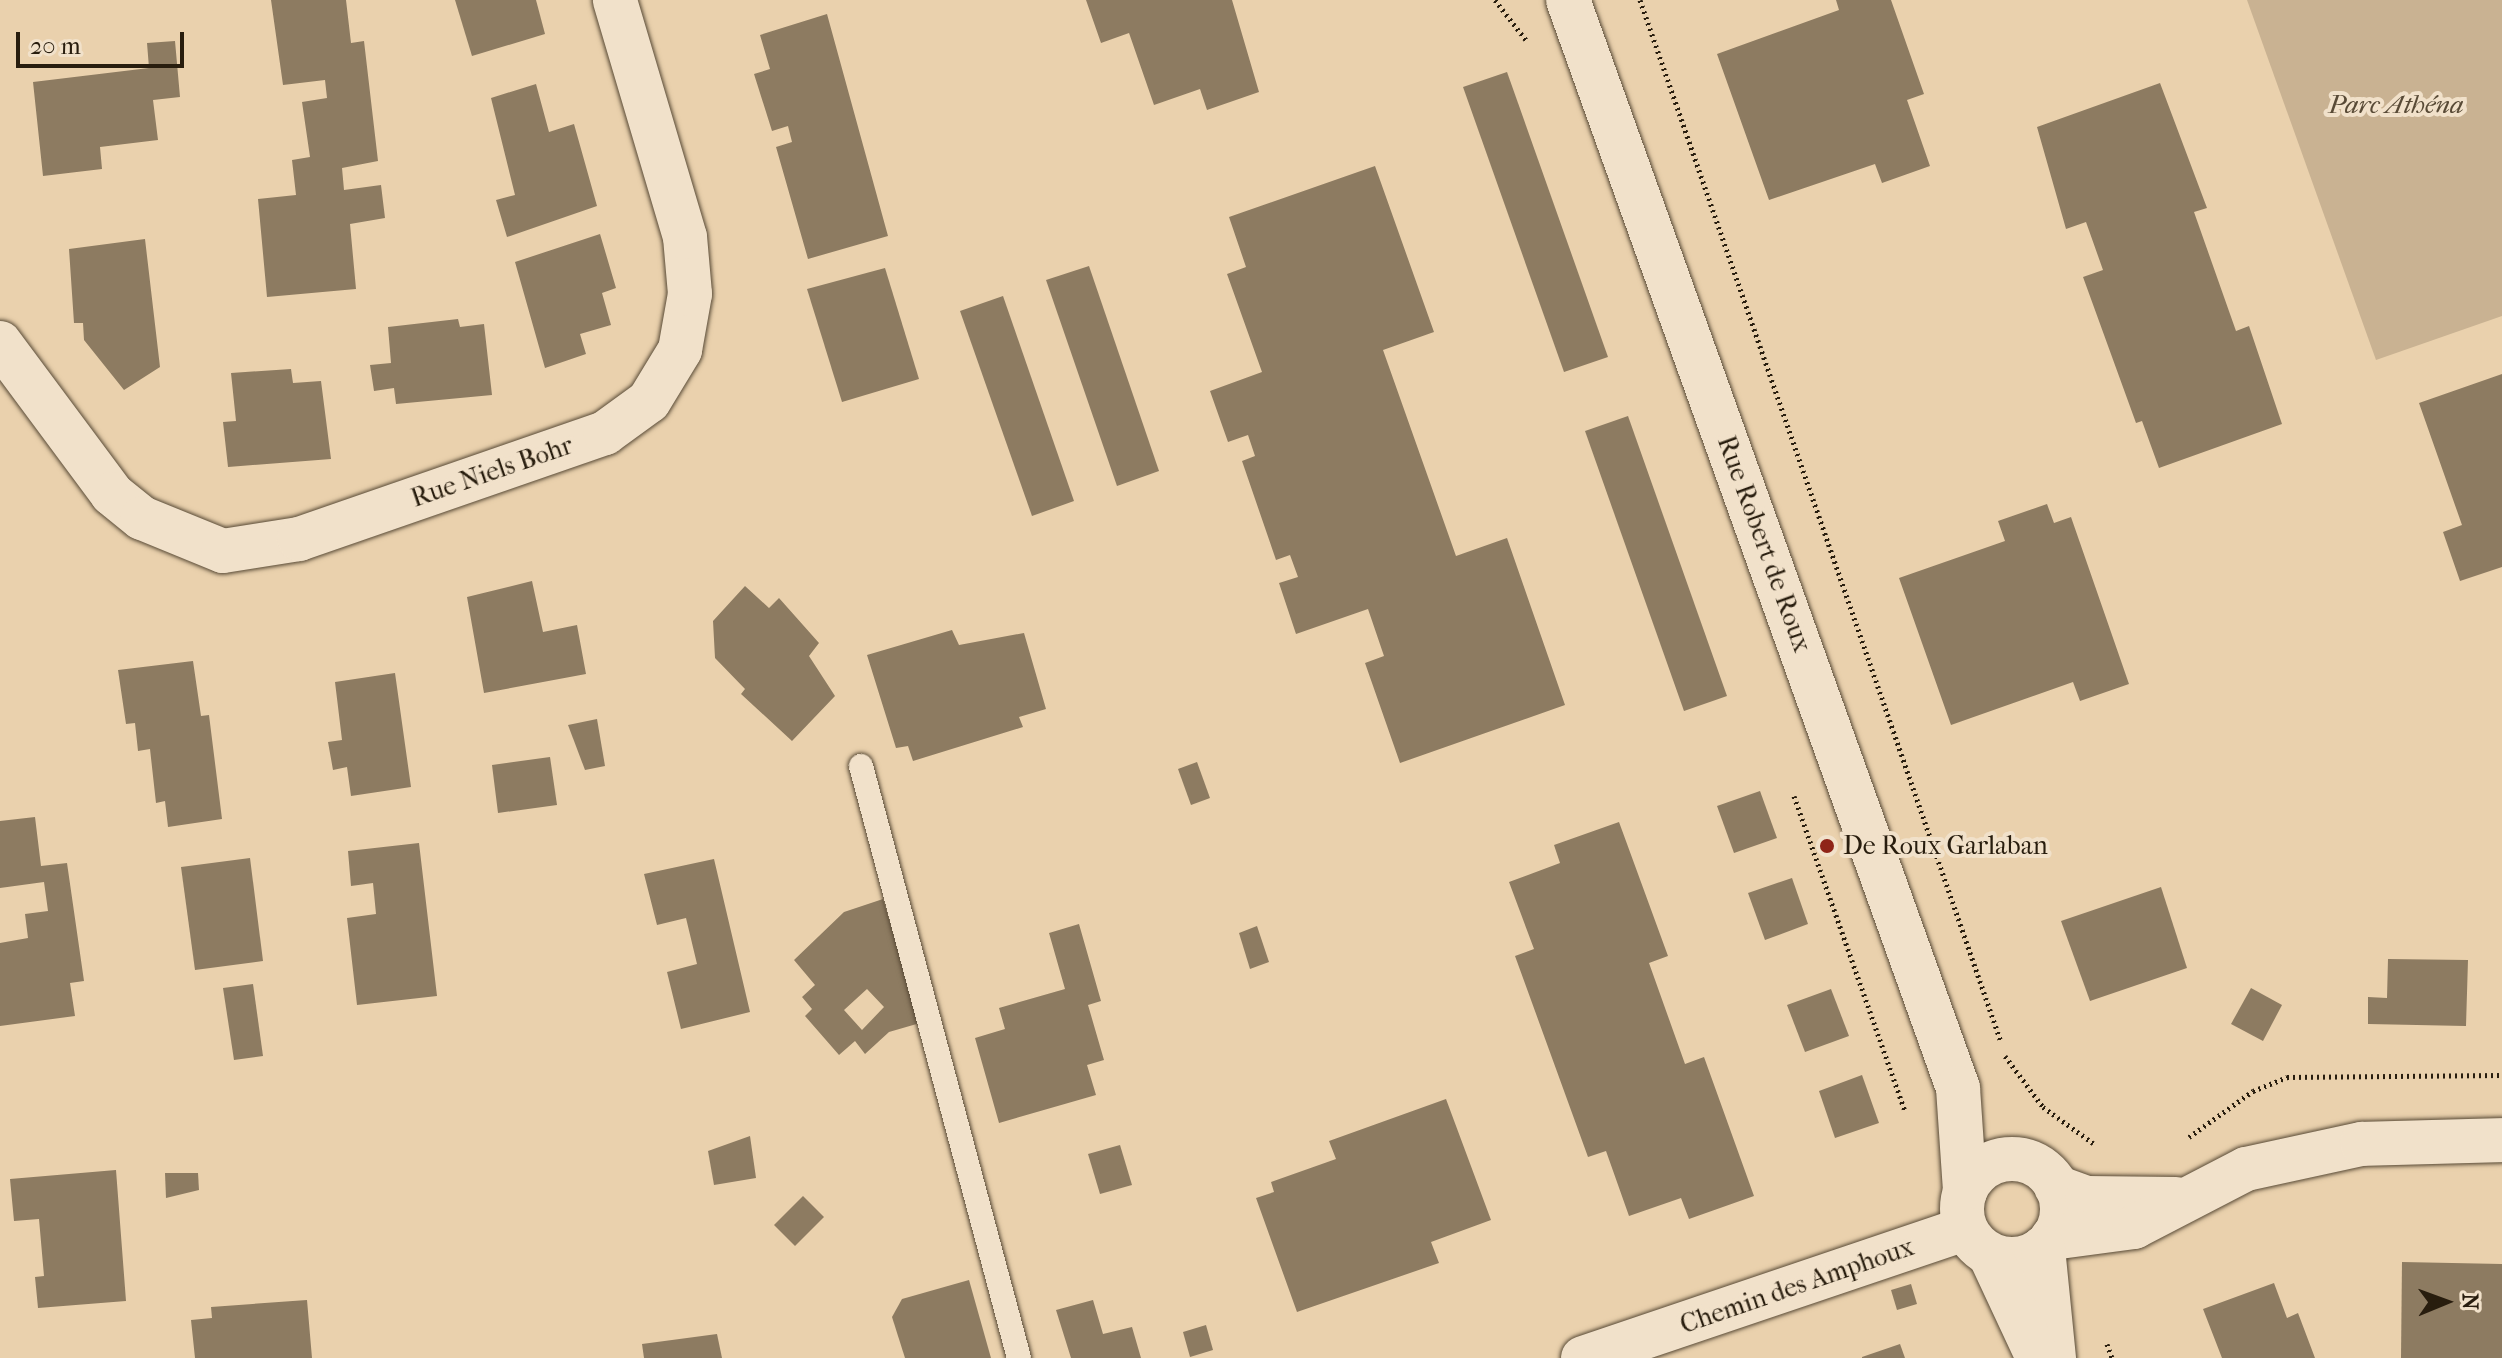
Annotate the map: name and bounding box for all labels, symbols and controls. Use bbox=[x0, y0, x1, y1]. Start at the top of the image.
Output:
scale bar bbox=[20, 16, 188, 66]
text: 20 m bbox=[30, 32, 81, 60]
park label: Parc Athéna bbox=[2328, 89, 2464, 121]
street label: Rue Niels Bohr bbox=[407, 430, 577, 514]
street label: Rue Robert de Roux bbox=[1710, 432, 1818, 656]
place label: De Roux Garlaban bbox=[1843, 830, 2048, 862]
marker: De Roux Garlaban bbox=[1818, 837, 1836, 855]
street label: Chemin des Amphoux bbox=[1676, 1231, 1918, 1341]
north arrow bbox=[2406, 1262, 2486, 1342]
text: N bbox=[2457, 1293, 2483, 1310]

